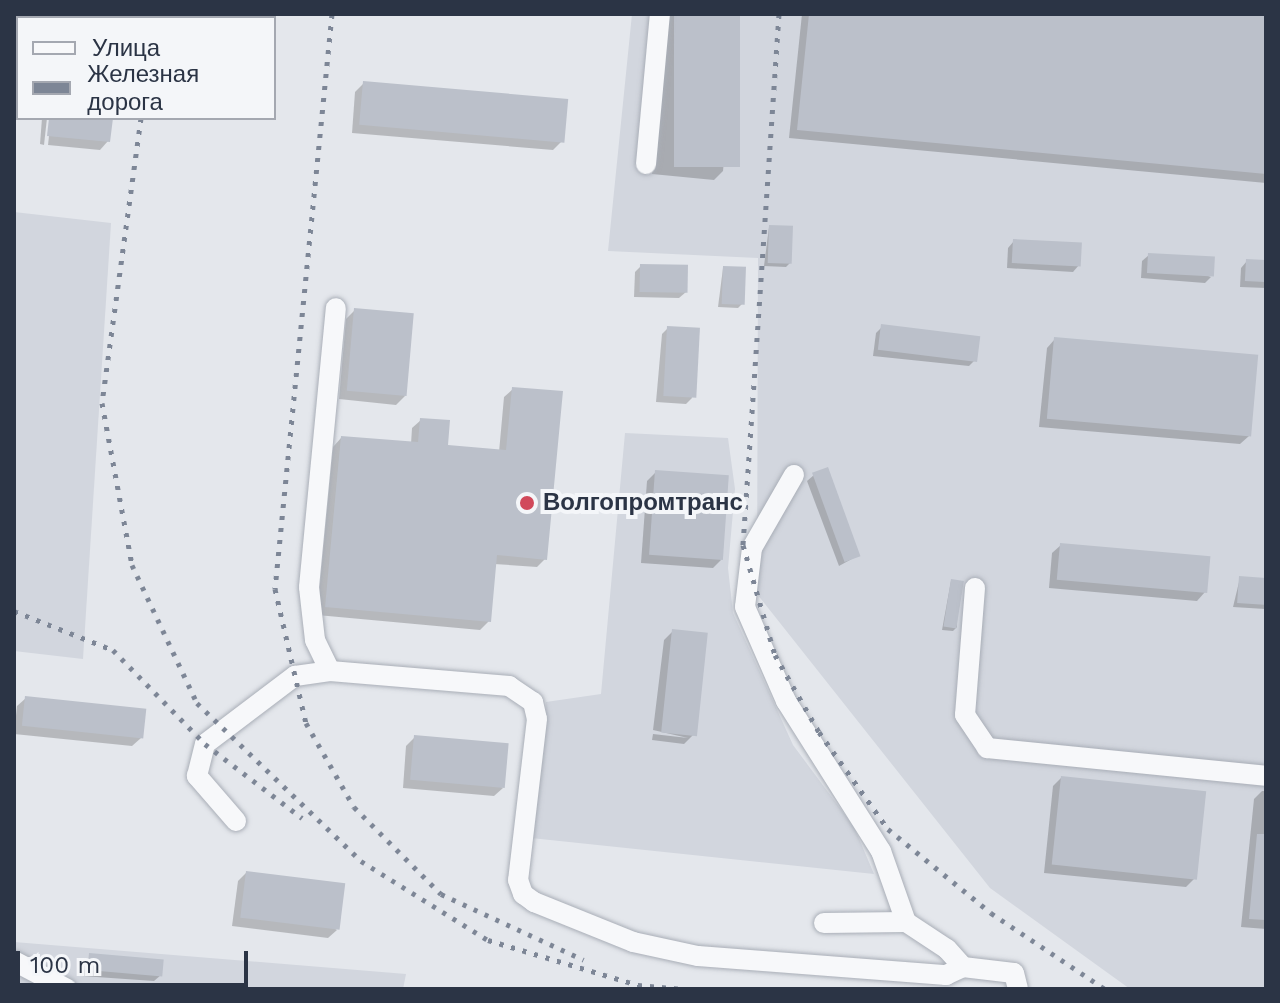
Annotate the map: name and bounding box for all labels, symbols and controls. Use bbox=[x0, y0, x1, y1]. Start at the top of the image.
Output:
legend bbox=[16, 16, 276, 120]
text: Улица bbox=[92, 34, 160, 62]
text: Железная дорога bbox=[87, 60, 199, 116]
place label: Волгопромтранс bbox=[543, 489, 743, 517]
marker: Волгопромтранс bbox=[518, 494, 536, 512]
scale bar bbox=[20, 935, 252, 985]
text: 100 m bbox=[30, 951, 100, 979]

